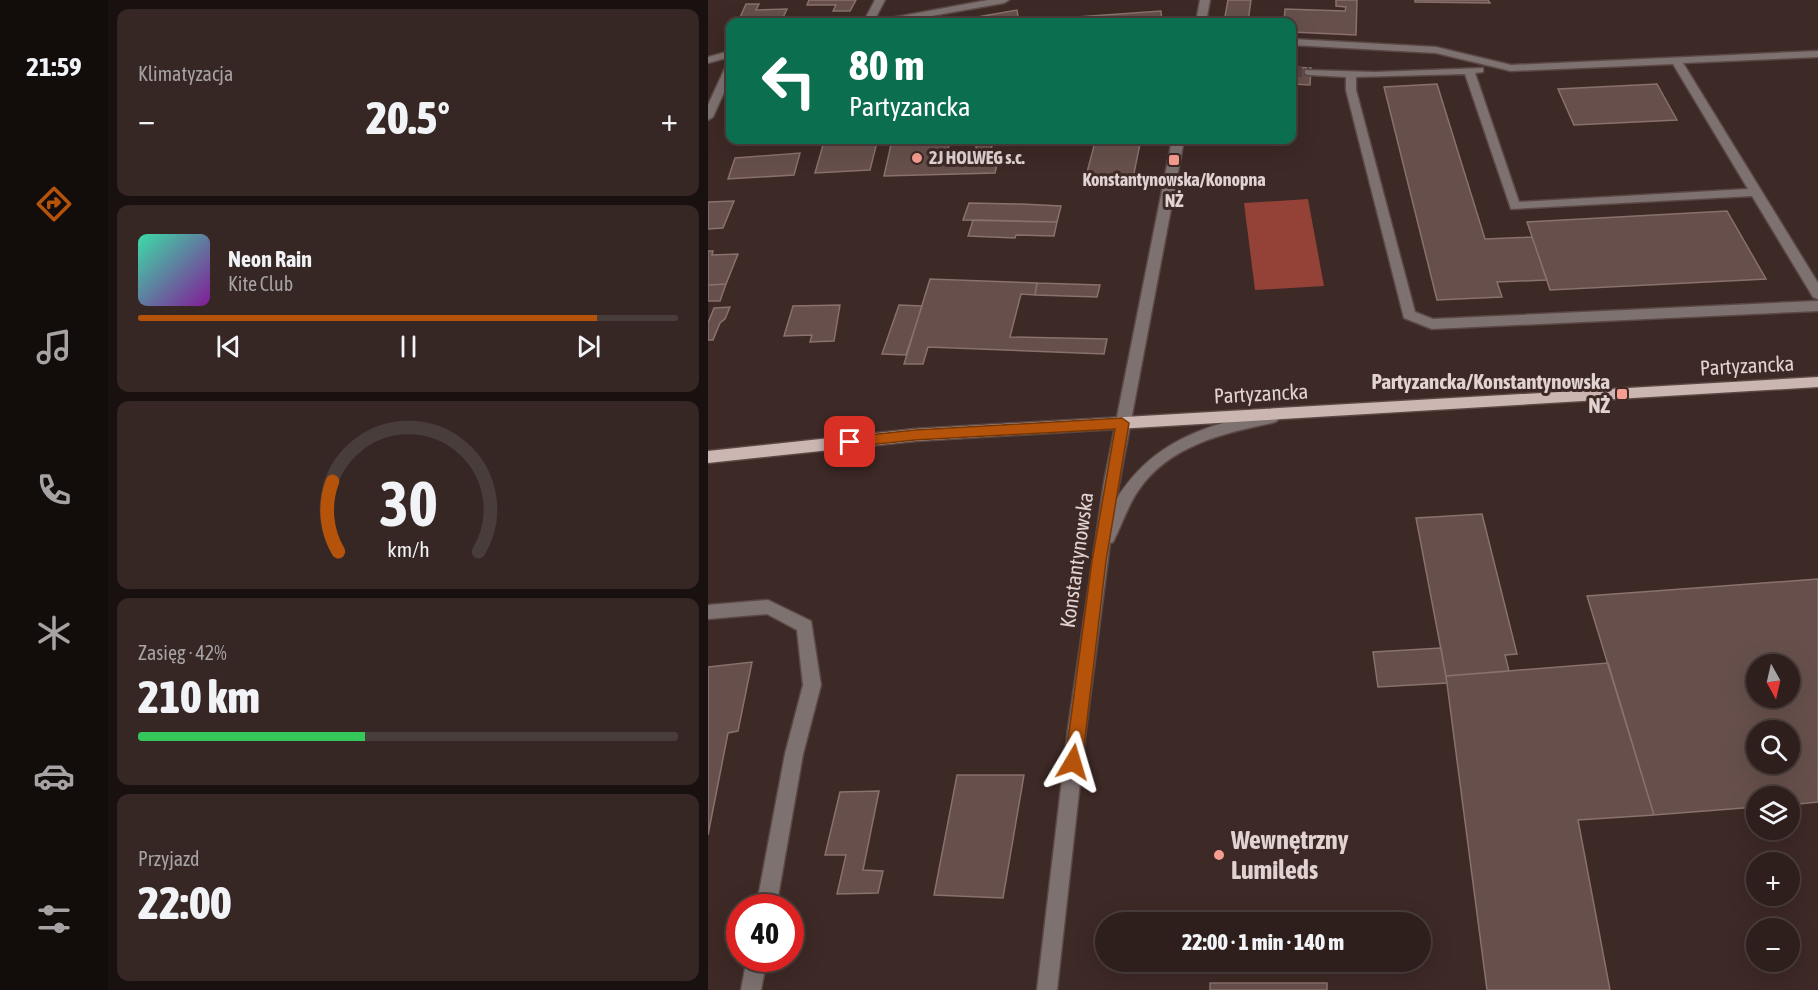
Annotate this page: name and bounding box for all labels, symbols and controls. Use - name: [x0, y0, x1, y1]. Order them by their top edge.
- text: 80 m: [849, 41, 924, 89]
- icon: left: [750, 42, 828, 120]
- text: 21:59: [26, 51, 82, 82]
- text: Klimatyzacja: [138, 62, 233, 85]
- text: Partyzancka: [849, 91, 971, 122]
- text: 20.5°: [366, 92, 450, 144]
- text: −: [138, 100, 155, 138]
- text: +: [661, 100, 678, 138]
- place label: 2J HOLWEG s.c.: [929, 147, 1025, 168]
- marker: 2J HOLWEG s.c.: [910, 151, 924, 165]
- marker: Konstantynowska/Konopna NŻ: [1167, 153, 1181, 167]
- place label: Konstantynowska/Konopna NŻ: [1082, 169, 1266, 211]
- icon: directions: [33, 183, 75, 225]
- text: Neon Rain: [228, 246, 312, 272]
- text: Kite Club: [228, 272, 293, 295]
- icon: music: [33, 326, 75, 368]
- icon: previous: [212, 330, 245, 363]
- icon: pause: [392, 330, 425, 363]
- icon: next: [572, 330, 605, 363]
- street label: Partyzancka: [1699, 351, 1795, 379]
- place label: Partyzancka/Konstantynowska NŻ: [1371, 369, 1611, 417]
- street label: Partyzancka: [1213, 379, 1309, 407]
- marker: Partyzancka/Konstantynowska NŻ: [1615, 387, 1629, 401]
- pin: [824, 416, 875, 467]
- icon: arrive: [833, 425, 866, 458]
- text: 30: [379, 468, 437, 539]
- icon: phone: [33, 469, 75, 511]
- street label: Konstantynowska: [1055, 490, 1097, 629]
- text: km/h: [387, 537, 429, 562]
- icon: climate: [33, 612, 75, 654]
- text: Zasięg · 42%: [138, 641, 227, 664]
- north arrow: [1746, 654, 1800, 708]
- map controls: [1746, 654, 1800, 972]
- text: 210 km: [138, 671, 260, 723]
- button: search: [1746, 720, 1800, 774]
- position arrow: [1041, 730, 1105, 794]
- icon: car: [33, 755, 75, 797]
- button: layers: [1746, 786, 1800, 840]
- place label: Wewnętrzny Lumileds: [1230, 825, 1349, 885]
- text: Przyjazd: [138, 847, 200, 870]
- marker: Wewnętrzny Lumileds: [1212, 848, 1226, 862]
- button: +: [1746, 852, 1800, 906]
- text: 22:00: [138, 877, 232, 929]
- speed limit sign: 40: [726, 894, 804, 972]
- icon: filters: [33, 898, 75, 940]
- button: −: [1746, 918, 1800, 972]
- text: 22:00 · 1 min · 140 m: [1182, 929, 1344, 955]

